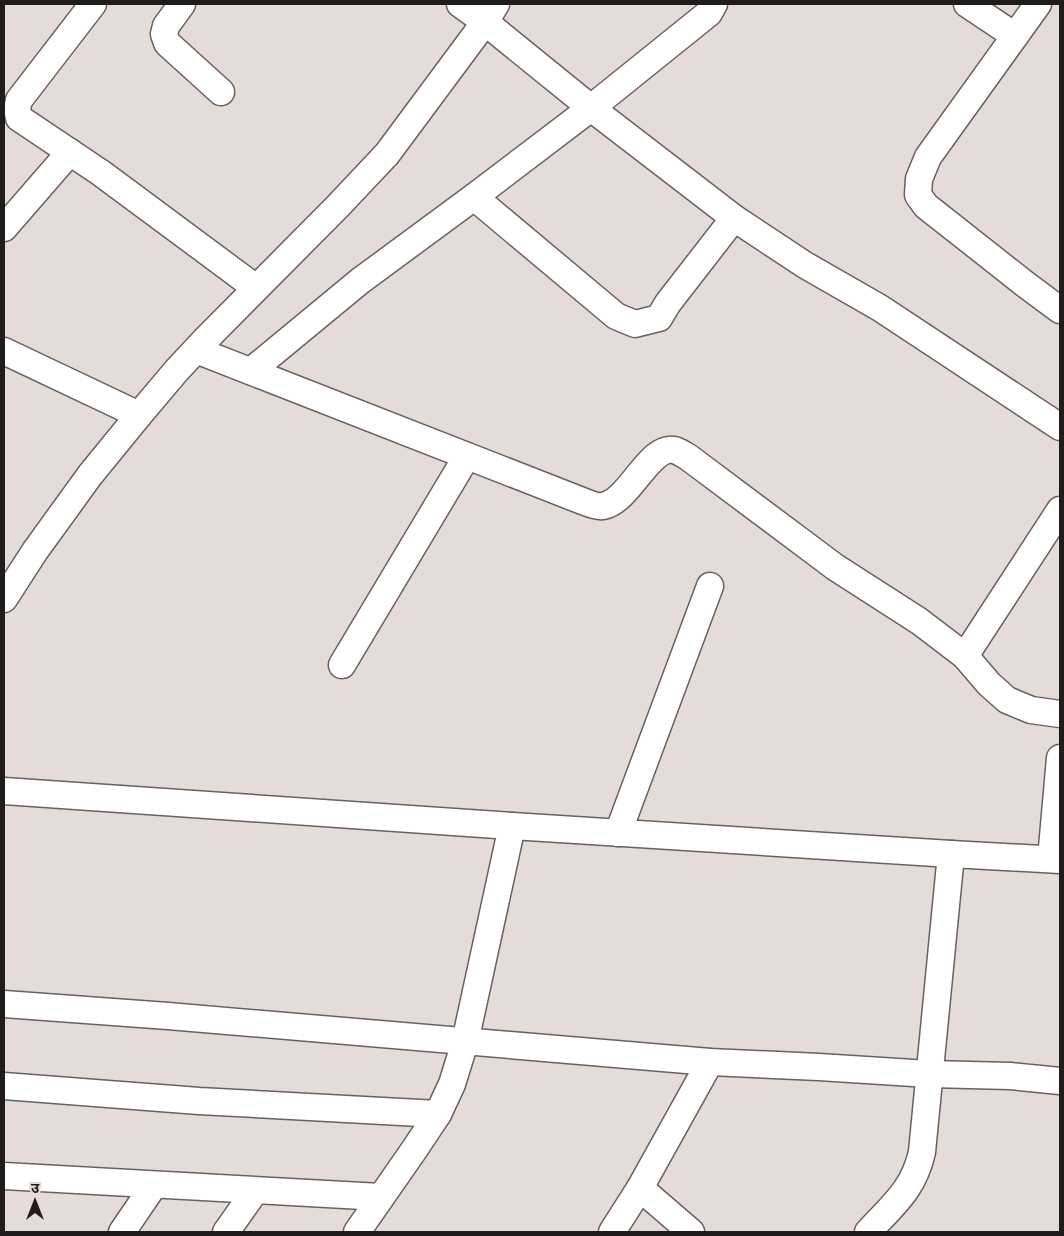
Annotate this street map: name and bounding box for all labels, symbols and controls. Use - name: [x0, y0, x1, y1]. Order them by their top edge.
- north arrow: [10, 1176, 60, 1226]
- text: उ: [31, 1180, 40, 1196]

